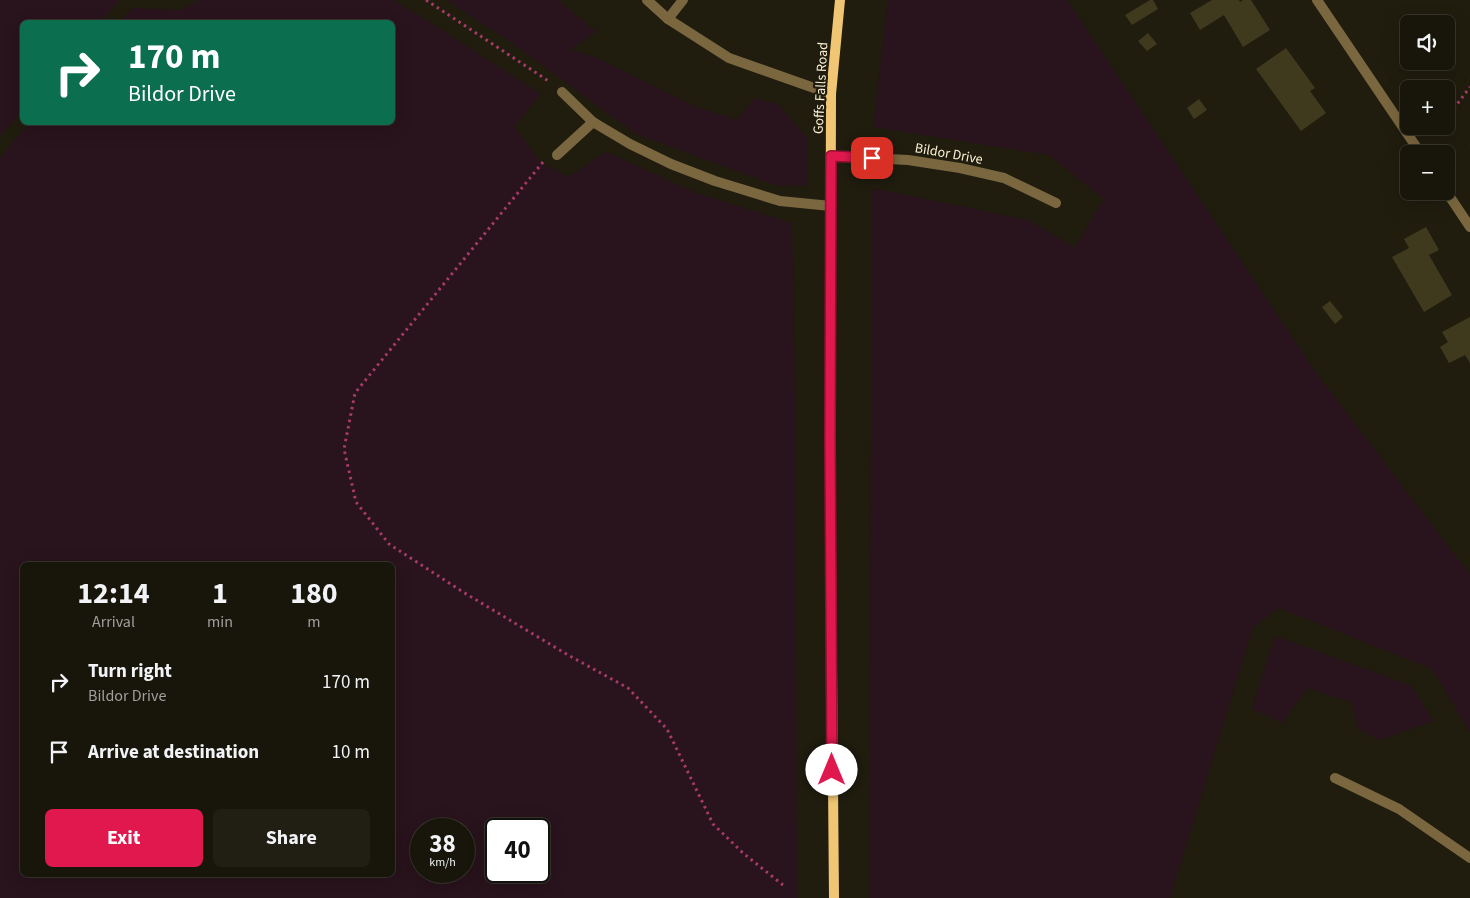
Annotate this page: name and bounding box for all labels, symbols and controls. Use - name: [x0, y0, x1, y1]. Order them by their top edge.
- map controls: [1400, 15, 1455, 200]
- button: sound: [1400, 15, 1455, 70]
- text: 170 m: [128, 32, 220, 82]
- icon: right: [45, 40, 110, 105]
- street label: Goffs Falls Road: [809, 41, 833, 135]
- text: Bildor Drive: [128, 78, 236, 110]
- button: +: [1400, 80, 1455, 135]
- pin: [851, 137, 893, 179]
- street label: Bildor Drive: [913, 138, 984, 170]
- icon: arrive: [858, 144, 886, 172]
- button: −: [1400, 145, 1455, 200]
- text: 12:14: [77, 572, 150, 615]
- text: 1: [212, 572, 228, 615]
- text: 180: [290, 572, 338, 615]
- text: Arrival: [92, 611, 135, 633]
- text: min: [207, 611, 233, 633]
- text: m: [307, 611, 321, 633]
- text: Turn right: [88, 658, 172, 685]
- icon: right: [45, 668, 73, 696]
- text: 170 m: [322, 669, 370, 696]
- text: Bildor Drive: [88, 685, 166, 707]
- icon: arrive: [45, 738, 73, 766]
- text: Arrive at destination: [88, 739, 259, 766]
- text: 10 m: [332, 739, 370, 766]
- position arrow: [805, 743, 857, 795]
- button: Exit: [45, 809, 203, 867]
- button: Share: [213, 809, 370, 867]
- speed limit sign: 40: [485, 818, 550, 883]
- text: 38: [429, 826, 456, 862]
- text: km/h: [429, 854, 456, 871]

